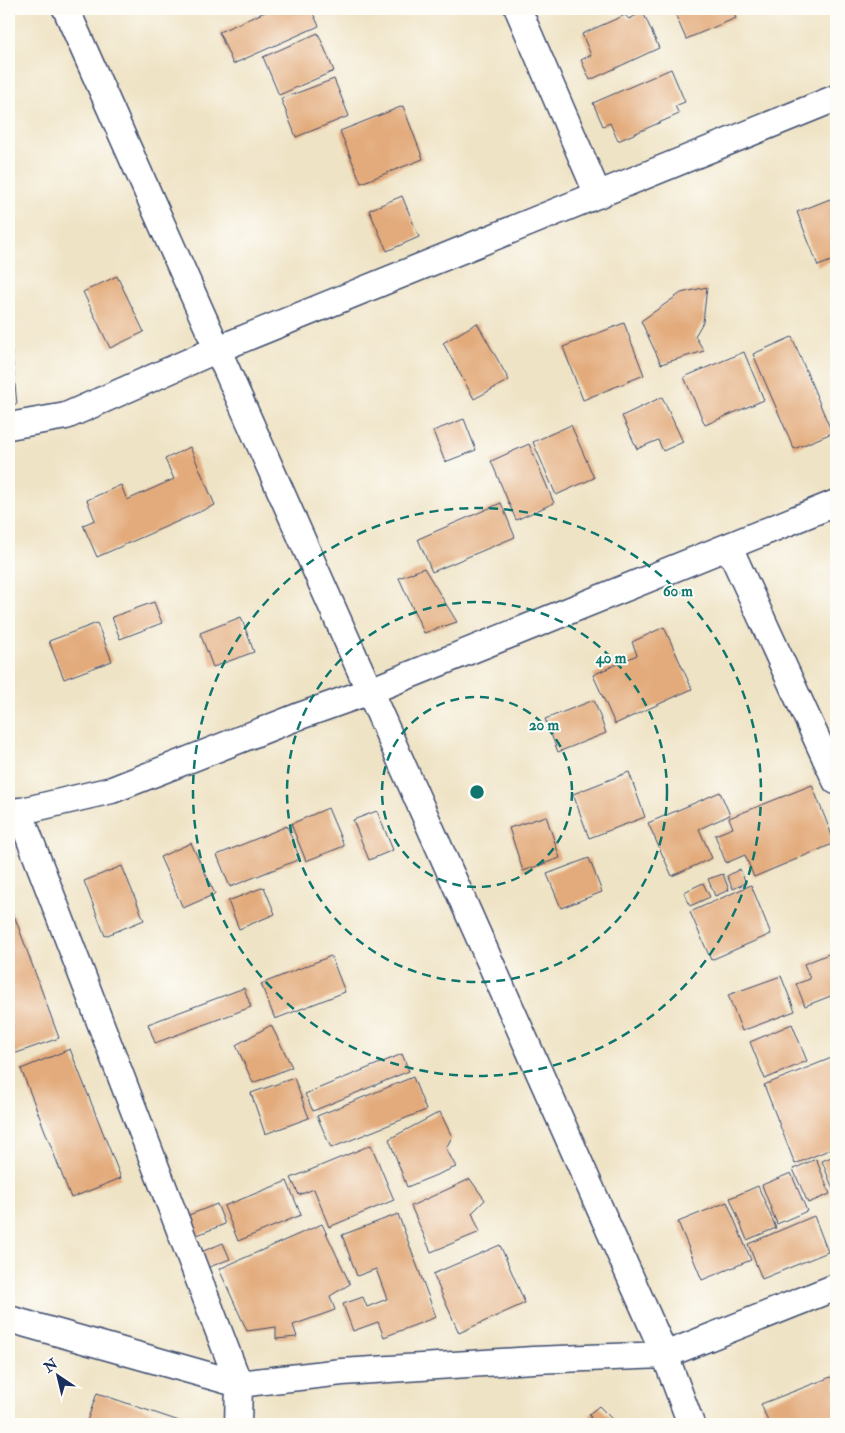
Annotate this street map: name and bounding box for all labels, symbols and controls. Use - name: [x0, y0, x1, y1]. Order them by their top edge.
- text: 60 m: [663, 582, 693, 601]
- text: 40 m: [595, 649, 627, 668]
- text: 20 m: [529, 716, 559, 735]
- centre of rings: [468, 783, 486, 801]
- north arrow: [32, 1350, 82, 1400]
- text: N: [40, 1355, 61, 1377]

